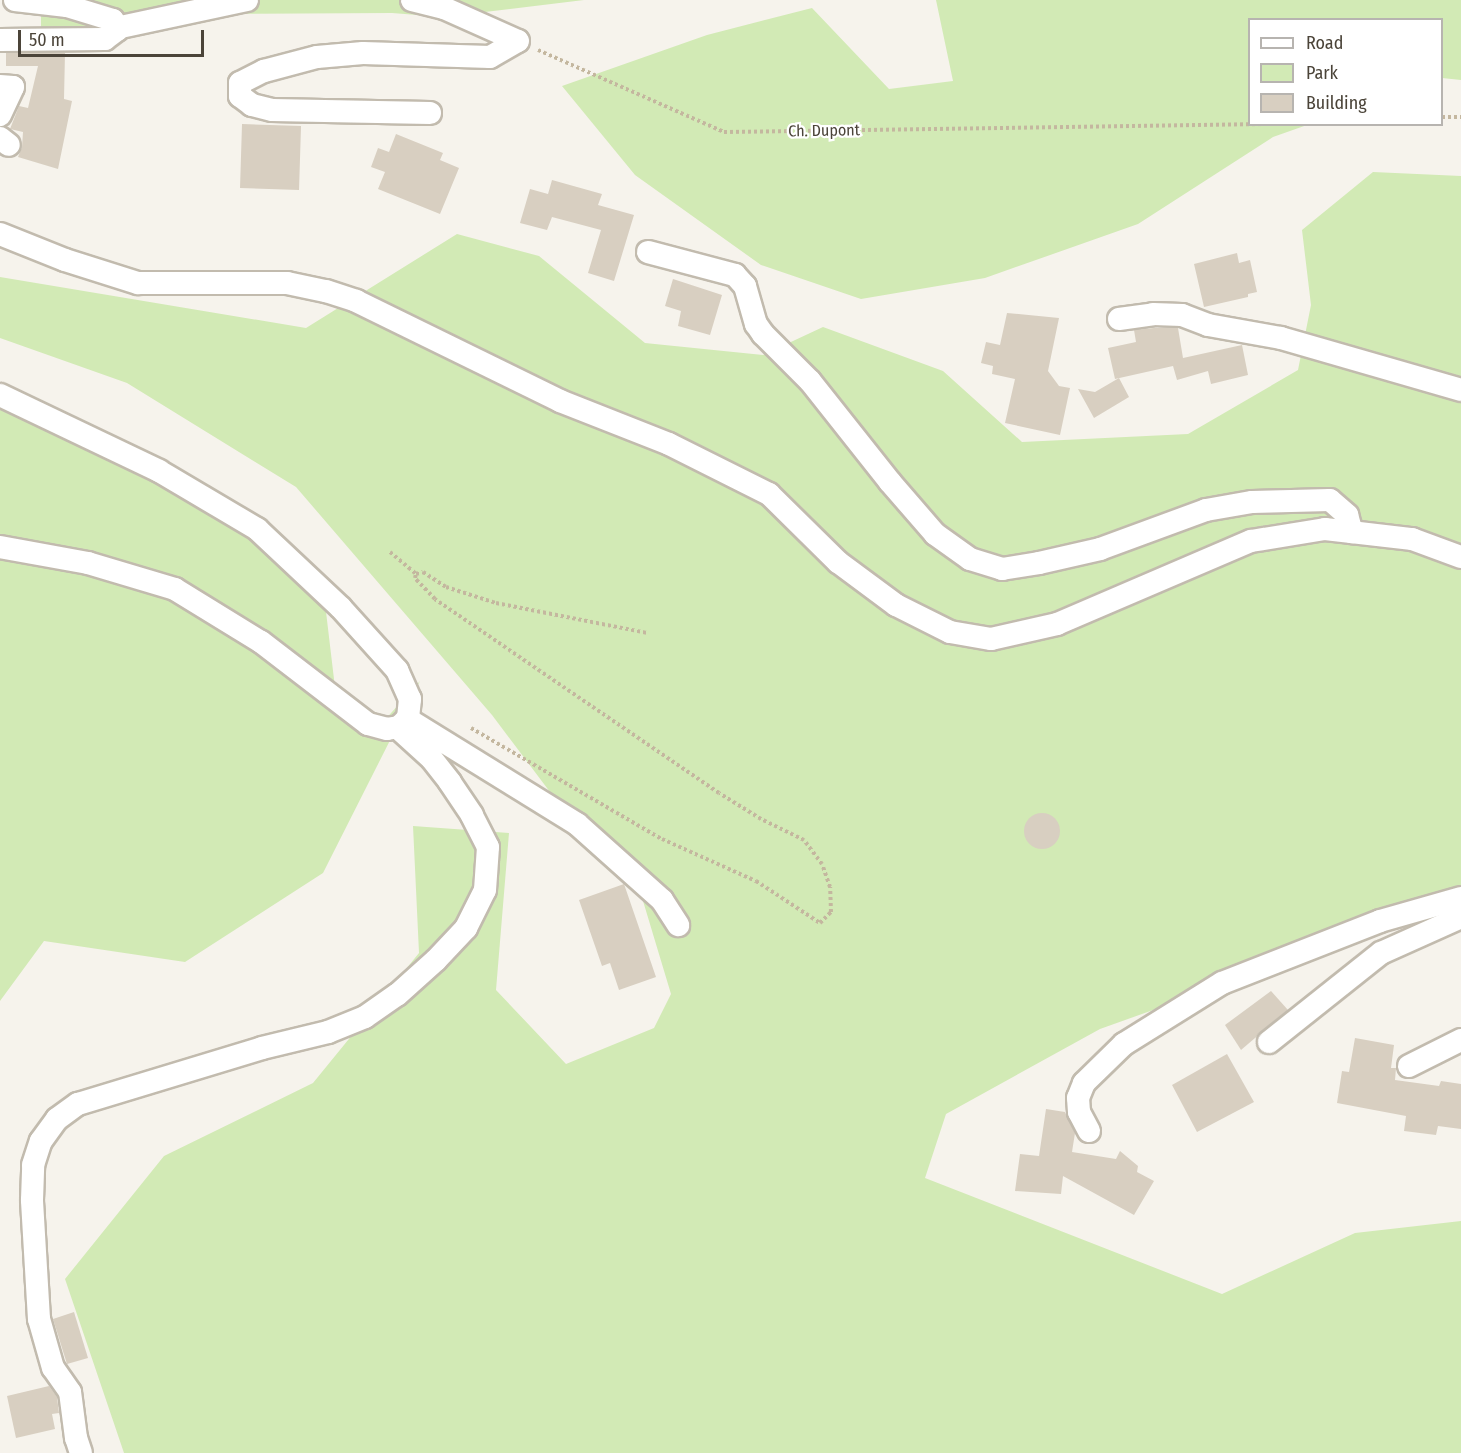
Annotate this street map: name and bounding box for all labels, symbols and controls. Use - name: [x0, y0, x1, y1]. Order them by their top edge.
- scale bar: [21, 18, 207, 56]
- legend: [1248, 18, 1443, 126]
- text: 50 m: [29, 29, 65, 51]
- text: Road: [1306, 32, 1343, 54]
- text: Park: [1306, 62, 1338, 84]
- text: Building: [1306, 92, 1367, 114]
- street label: Ch. Dupont: [788, 121, 860, 141]

